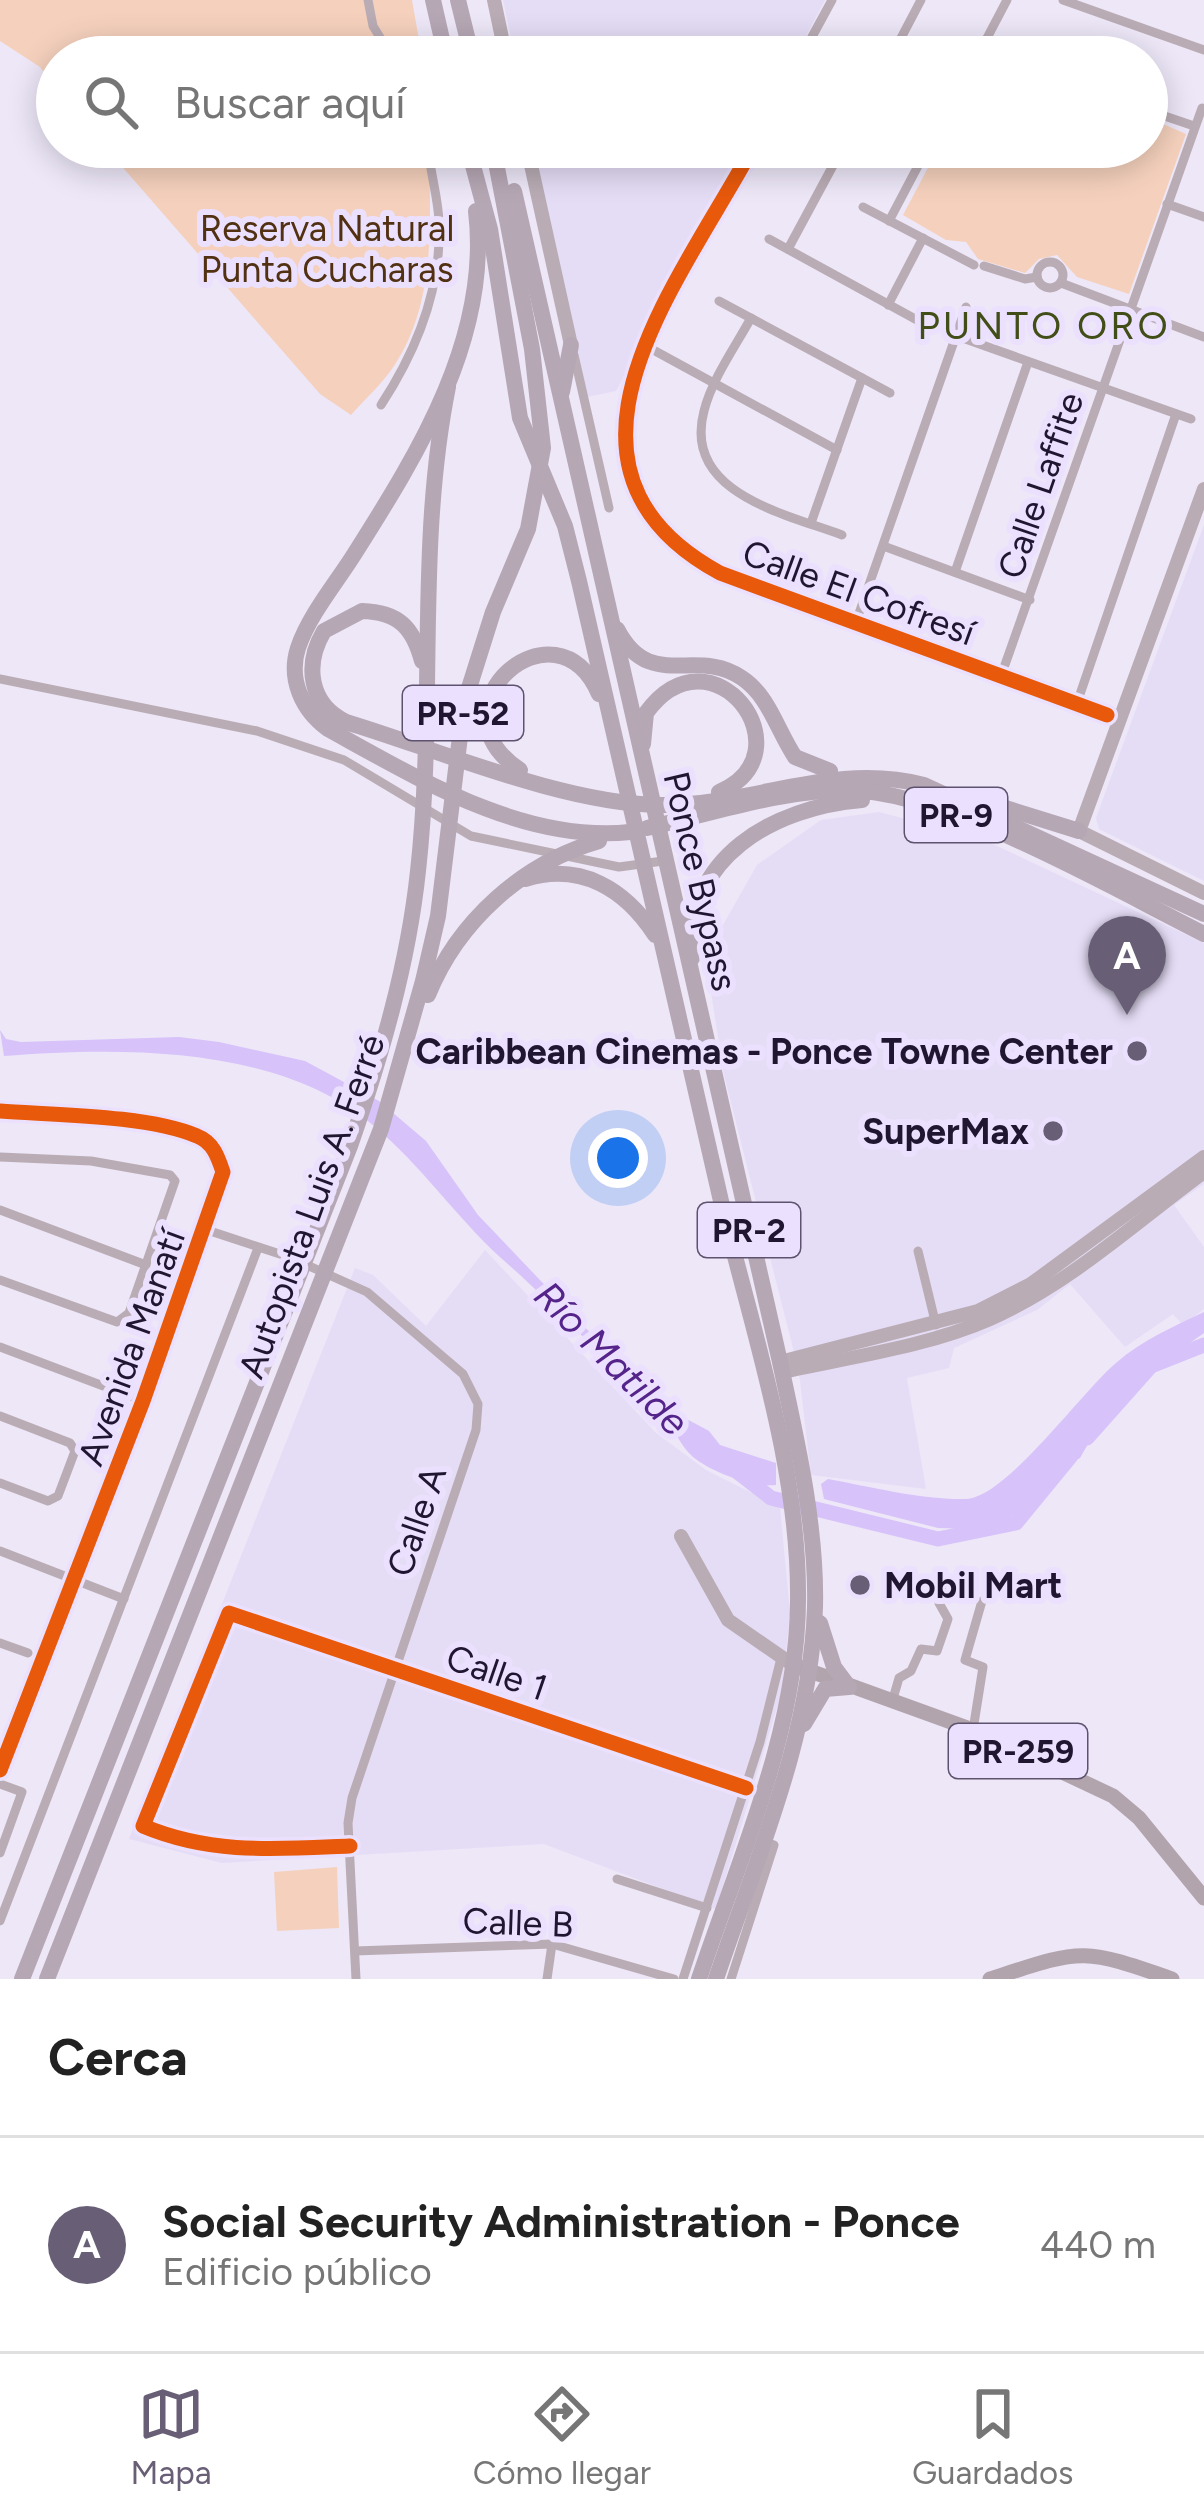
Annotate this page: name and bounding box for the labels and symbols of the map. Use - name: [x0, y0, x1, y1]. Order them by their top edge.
- park label: Reserva Natural Punta Cucharas: [200, 207, 454, 291]
- district label: PUNTO ORO: [917, 302, 1171, 349]
- street label: Calle Laffite: [989, 386, 1092, 584]
- street label: Calle El Cofresí: [737, 531, 982, 655]
- road number: PR-52: [403, 686, 523, 740]
- street label: Ponce Bypass: [654, 767, 747, 995]
- road number: PR-9: [905, 788, 1007, 842]
- pin: A: [1088, 916, 1166, 1015]
- street label: Autopista Luis A. Ferré: [229, 1028, 394, 1384]
- place label: Caribbean Cinemas - Ponce Towne Center: [416, 1030, 1113, 1073]
- marker: Caribbean Cinemas - Ponce Towne Center: [1124, 1038, 1150, 1064]
- place label: SuperMax: [862, 1110, 1029, 1153]
- marker: SuperMax: [1040, 1118, 1066, 1144]
- your location: [588, 1128, 648, 1188]
- road number: PR-2: [698, 1203, 800, 1257]
- street label: Avenida Manatí: [69, 1222, 195, 1471]
- water label: Río Matilde: [525, 1271, 699, 1445]
- street label: Calle A: [378, 1460, 455, 1582]
- place label: Mobil Mart: [884, 1564, 1062, 1607]
- marker: Mobil Mart: [847, 1572, 873, 1598]
- street label: Calle 1: [441, 1635, 553, 1710]
- road number: PR-259: [949, 1724, 1087, 1778]
- street label: Calle B: [462, 1899, 574, 1946]

